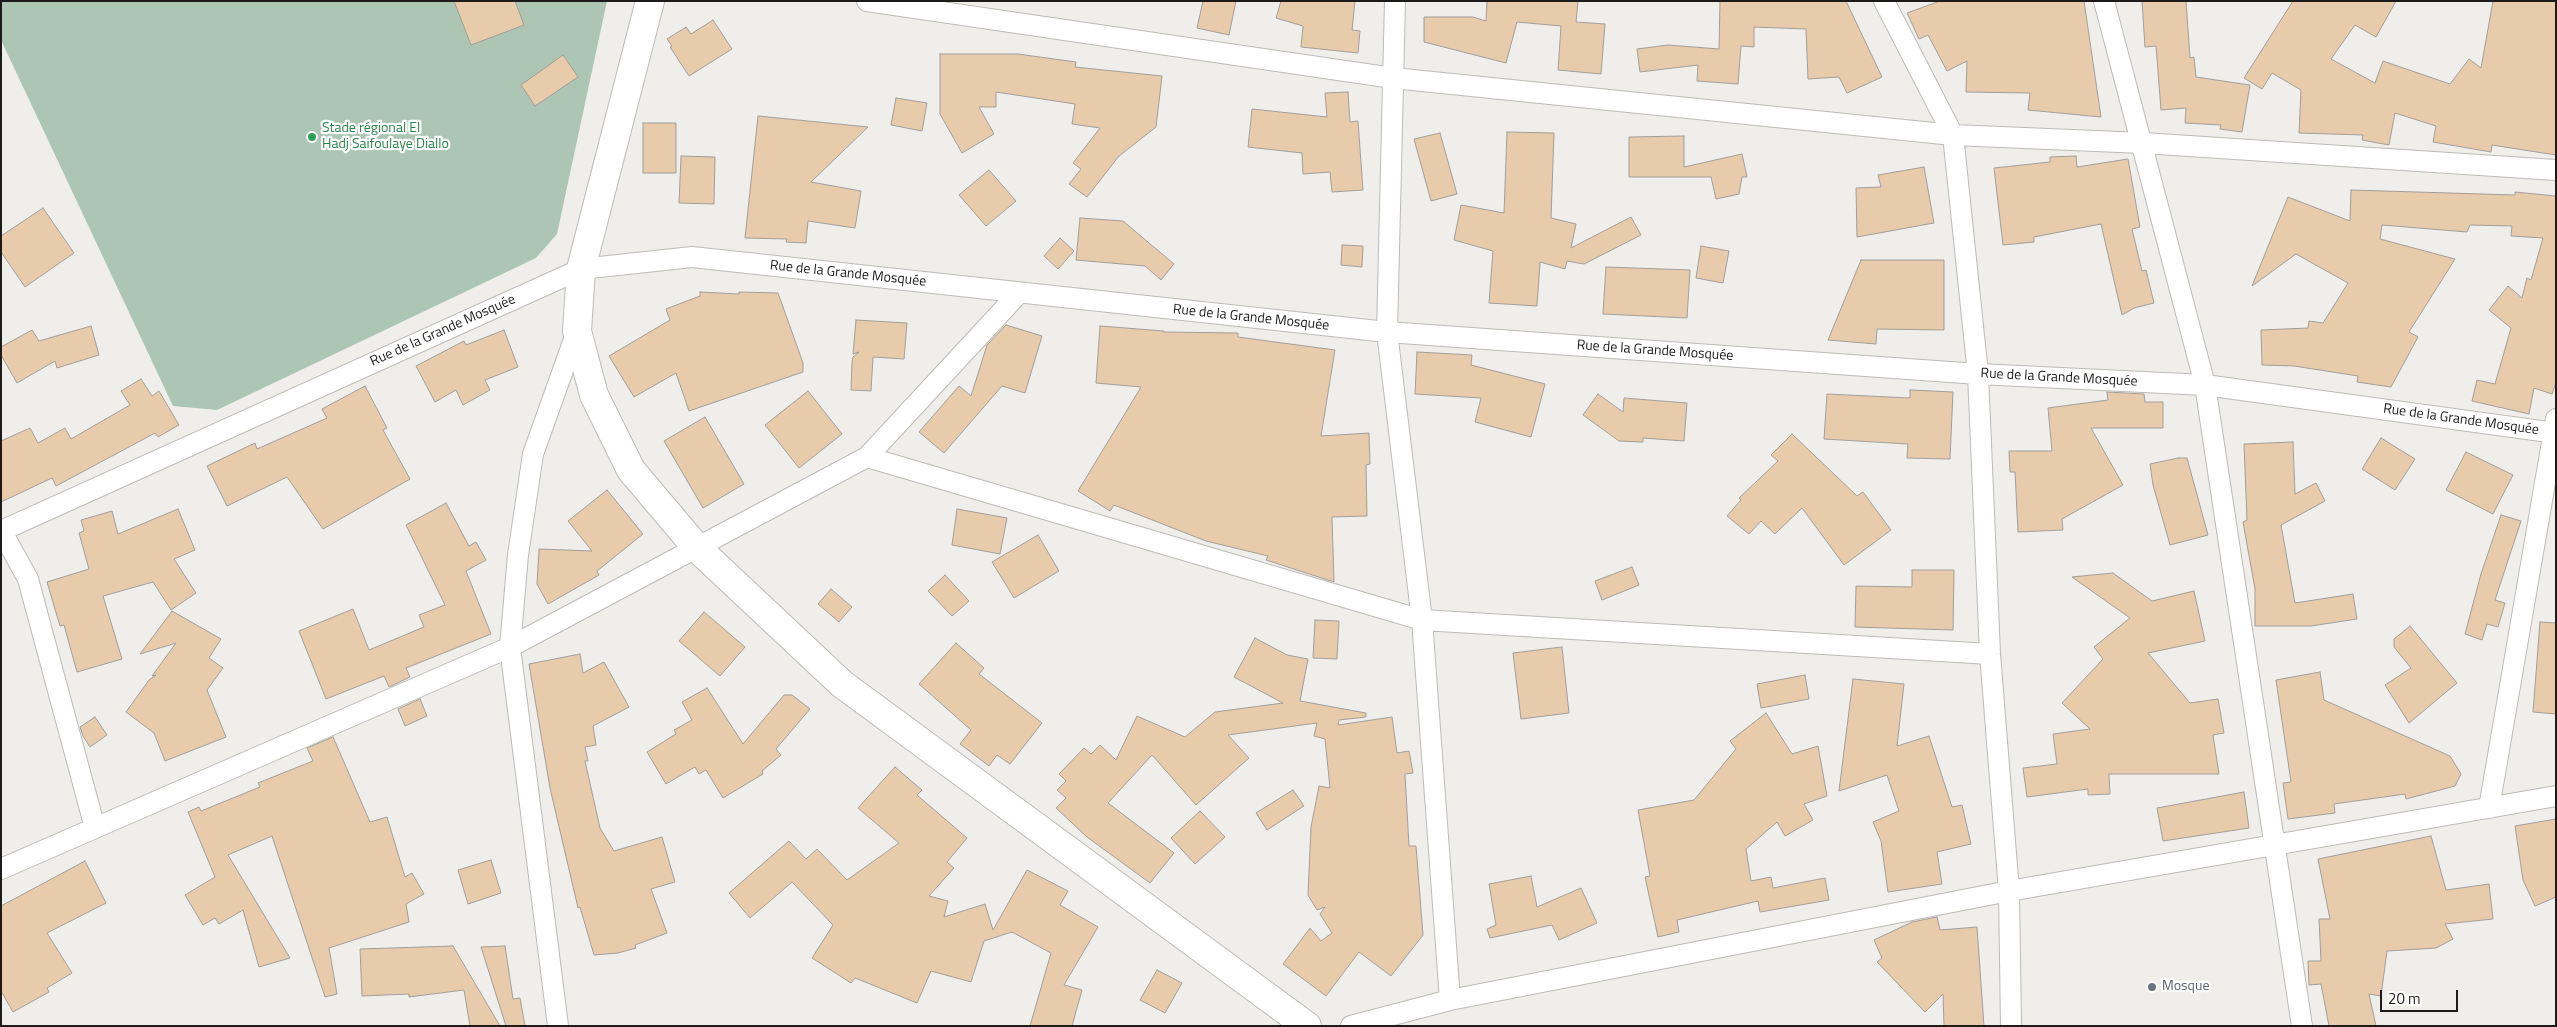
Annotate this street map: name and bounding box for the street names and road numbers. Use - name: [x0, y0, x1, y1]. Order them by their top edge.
- street label: Rue de la Grande Mosquée: [769, 257, 927, 291]
- street label: Rue de la Grande Mosquée: [368, 291, 518, 371]
- street label: Rue de la Grande Mosquée: [1172, 301, 1330, 335]
- street label: Rue de la Grande Mosquée: [1576, 337, 1734, 365]
- street label: Rue de la Grande Mosquée: [1980, 365, 2138, 391]
- street label: Rue de la Grande Mosquée: [2382, 401, 2540, 439]

